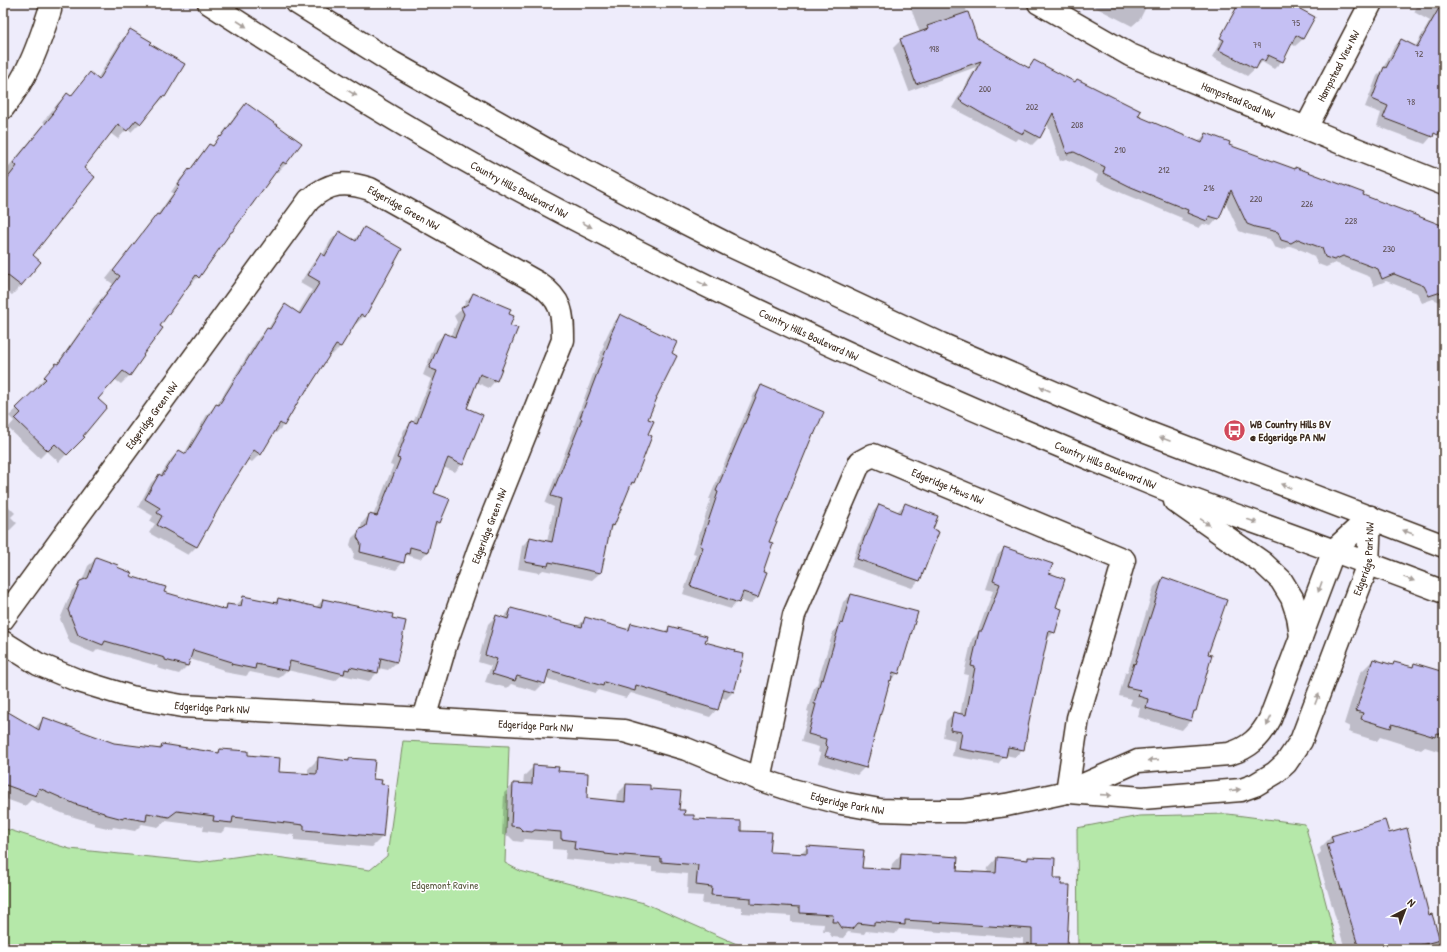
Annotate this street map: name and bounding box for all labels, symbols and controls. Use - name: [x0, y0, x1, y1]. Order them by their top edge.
- house number: 75: [1292, 17, 1300, 29]
- one-way arrow: [237, 20, 247, 28]
- street label: Hampstead View NW: [1314, 28, 1363, 104]
- house number: 79: [1253, 39, 1262, 51]
- house number: 198: [929, 43, 939, 55]
- house number: 72: [1415, 48, 1424, 60]
- street label: Hampstead Road NW: [1199, 78, 1277, 122]
- house number: 200: [979, 83, 991, 95]
- one-way arrow: [346, 89, 358, 96]
- house number: 78: [1407, 96, 1415, 108]
- house number: 202: [1026, 101, 1039, 113]
- house number: 208: [1071, 119, 1083, 131]
- house number: 210: [1114, 144, 1126, 156]
- street label: Country Hills Boulevard NW: [468, 158, 570, 221]
- house number: 212: [1158, 164, 1171, 176]
- street label: Edgeridge Green NW: [365, 182, 442, 233]
- house number: 216: [1203, 182, 1215, 194]
- house number: 220: [1250, 193, 1262, 205]
- house number: 226: [1301, 198, 1313, 210]
- house number: 228: [1345, 215, 1357, 227]
- one-way arrow: [582, 222, 593, 229]
- house number: 230: [1383, 243, 1395, 255]
- one-way arrow: [697, 281, 709, 287]
- street label: Country Hills Boulevard NW: [757, 305, 861, 364]
- street label: Edgeridge Green NW: [122, 379, 181, 452]
- one-way arrow: [1038, 385, 1050, 391]
- bus stop icon: WB Country Hills BV @ Edgeridge PA NW: [1222, 417, 1248, 443]
- place label: WB Country Hills BV @ Edgeridge PA NW: [1250, 417, 1332, 445]
- one-way arrow: [1158, 436, 1170, 442]
- street label: Country Hills Boulevard NW: [1053, 438, 1158, 492]
- street label: Edgeridge Mews NW: [910, 465, 986, 508]
- one-way arrow: [1280, 482, 1292, 488]
- street label: Edgeridge Green NW: [468, 486, 510, 566]
- one-way arrow: [1199, 518, 1210, 526]
- one-way arrow: [1246, 518, 1258, 524]
- street label: Edgeridge Park NW: [1350, 522, 1377, 597]
- one-way arrow: [1401, 528, 1413, 534]
- one-way arrow: [1404, 577, 1416, 583]
- one-way arrow: [1316, 581, 1322, 593]
- one-way arrow: [1315, 693, 1321, 705]
- street label: Edgeridge Park NW: [174, 698, 250, 717]
- street label: Edgeridge Park NW: [498, 716, 574, 735]
- one-way arrow: [1265, 716, 1271, 728]
- one-way arrow: [1147, 757, 1159, 764]
- one-way arrow: [1229, 787, 1242, 793]
- street label: Edgeridge Park NW: [809, 788, 885, 817]
- one-way arrow: [1100, 791, 1112, 798]
- park label: Edgemont Ravine: [411, 878, 479, 892]
- north arrow: [1385, 890, 1425, 930]
- text: N: [1405, 895, 1419, 910]

